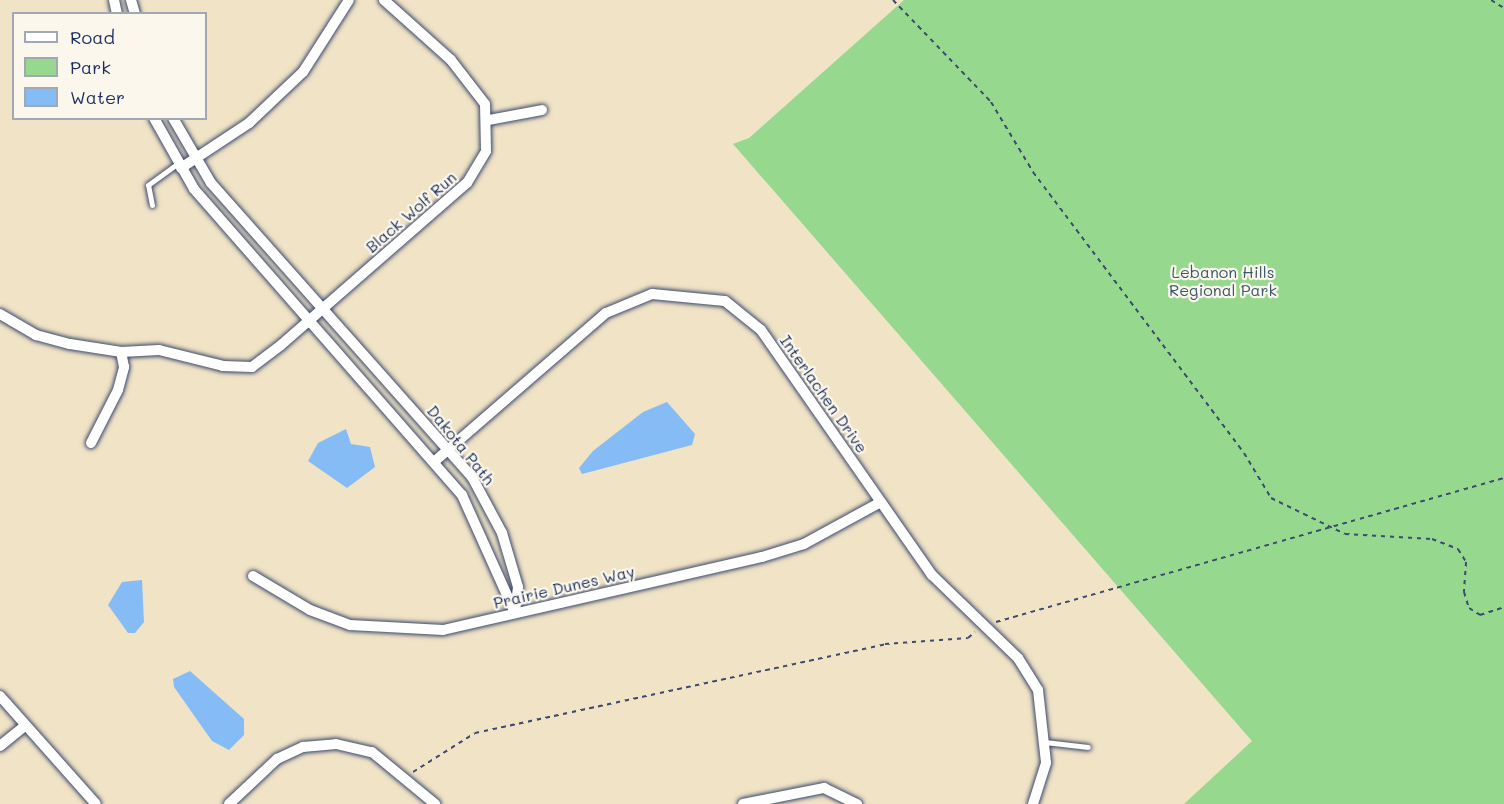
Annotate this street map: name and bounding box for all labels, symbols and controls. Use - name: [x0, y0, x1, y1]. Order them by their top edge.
- legend: [12, 12, 207, 120]
- text: Road: [70, 25, 115, 49]
- text: Park: [70, 55, 111, 79]
- text: Water: [70, 85, 125, 109]
- street label: Black Wolf Run: [362, 167, 460, 257]
- park label: Lebanon Hills Regional Park: [1169, 262, 1277, 300]
- street label: Interlachen Drive: [776, 331, 872, 457]
- street label: Dakota Path: [423, 401, 499, 489]
- street label: Prairie Dunes Way: [491, 561, 637, 613]

